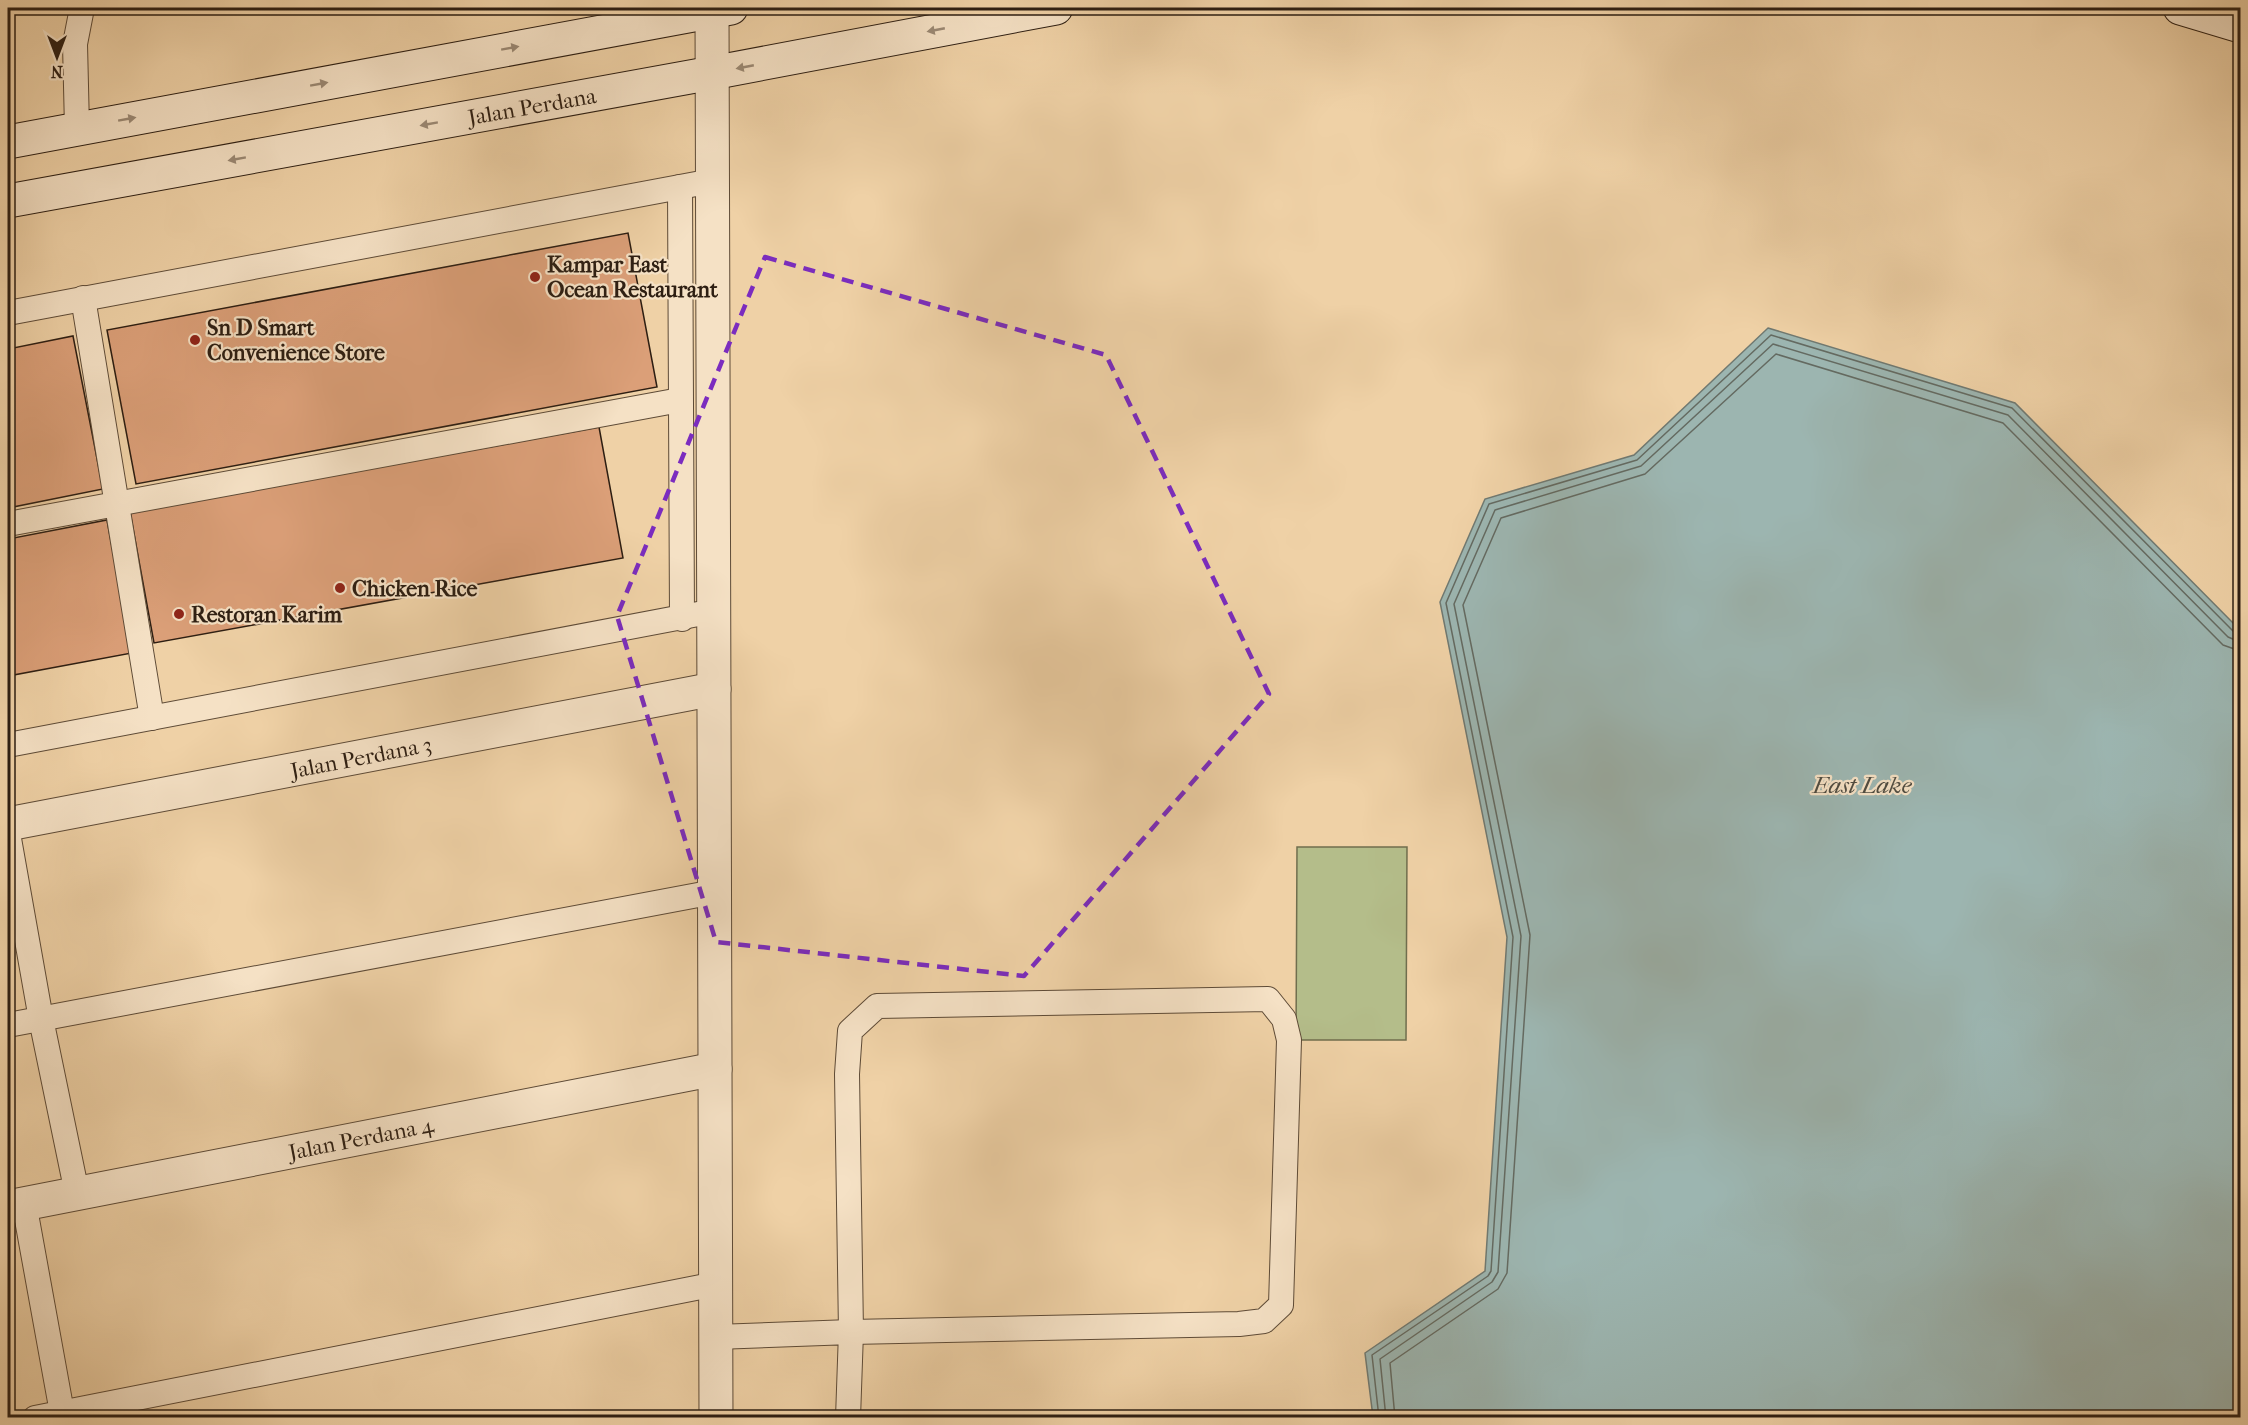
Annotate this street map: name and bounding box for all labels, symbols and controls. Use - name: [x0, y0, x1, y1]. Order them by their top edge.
- one-way arrow: [927, 26, 946, 35]
- north arrow: [27, 27, 87, 87]
- one-way arrow: [501, 43, 520, 52]
- text: N: [50, 62, 63, 81]
- one-way arrow: [735, 63, 754, 72]
- one-way arrow: [309, 79, 328, 88]
- street label: Jalan Perdana: [464, 83, 599, 131]
- one-way arrow: [118, 114, 137, 123]
- one-way arrow: [419, 120, 438, 129]
- one-way arrow: [227, 155, 246, 164]
- place label: Kampar East Ocean Restaurant: [547, 252, 719, 303]
- marker: Kampar East Ocean Restaurant: [528, 270, 542, 284]
- place label: Sn D Smart Convenience Store: [207, 315, 385, 366]
- marker: Sn D Smart Convenience Store: [188, 333, 202, 347]
- place label: Chicken Rice: [352, 576, 478, 602]
- marker: Chicken Rice: [333, 581, 347, 595]
- place label: Restoran Karim: [191, 602, 343, 628]
- marker: Restoran Karim: [172, 607, 186, 621]
- street label: Jalan Perdana 3: [286, 732, 434, 785]
- water label: East Lake: [1811, 771, 1913, 799]
- street label: Jalan Perdana 4: [284, 1112, 437, 1166]

